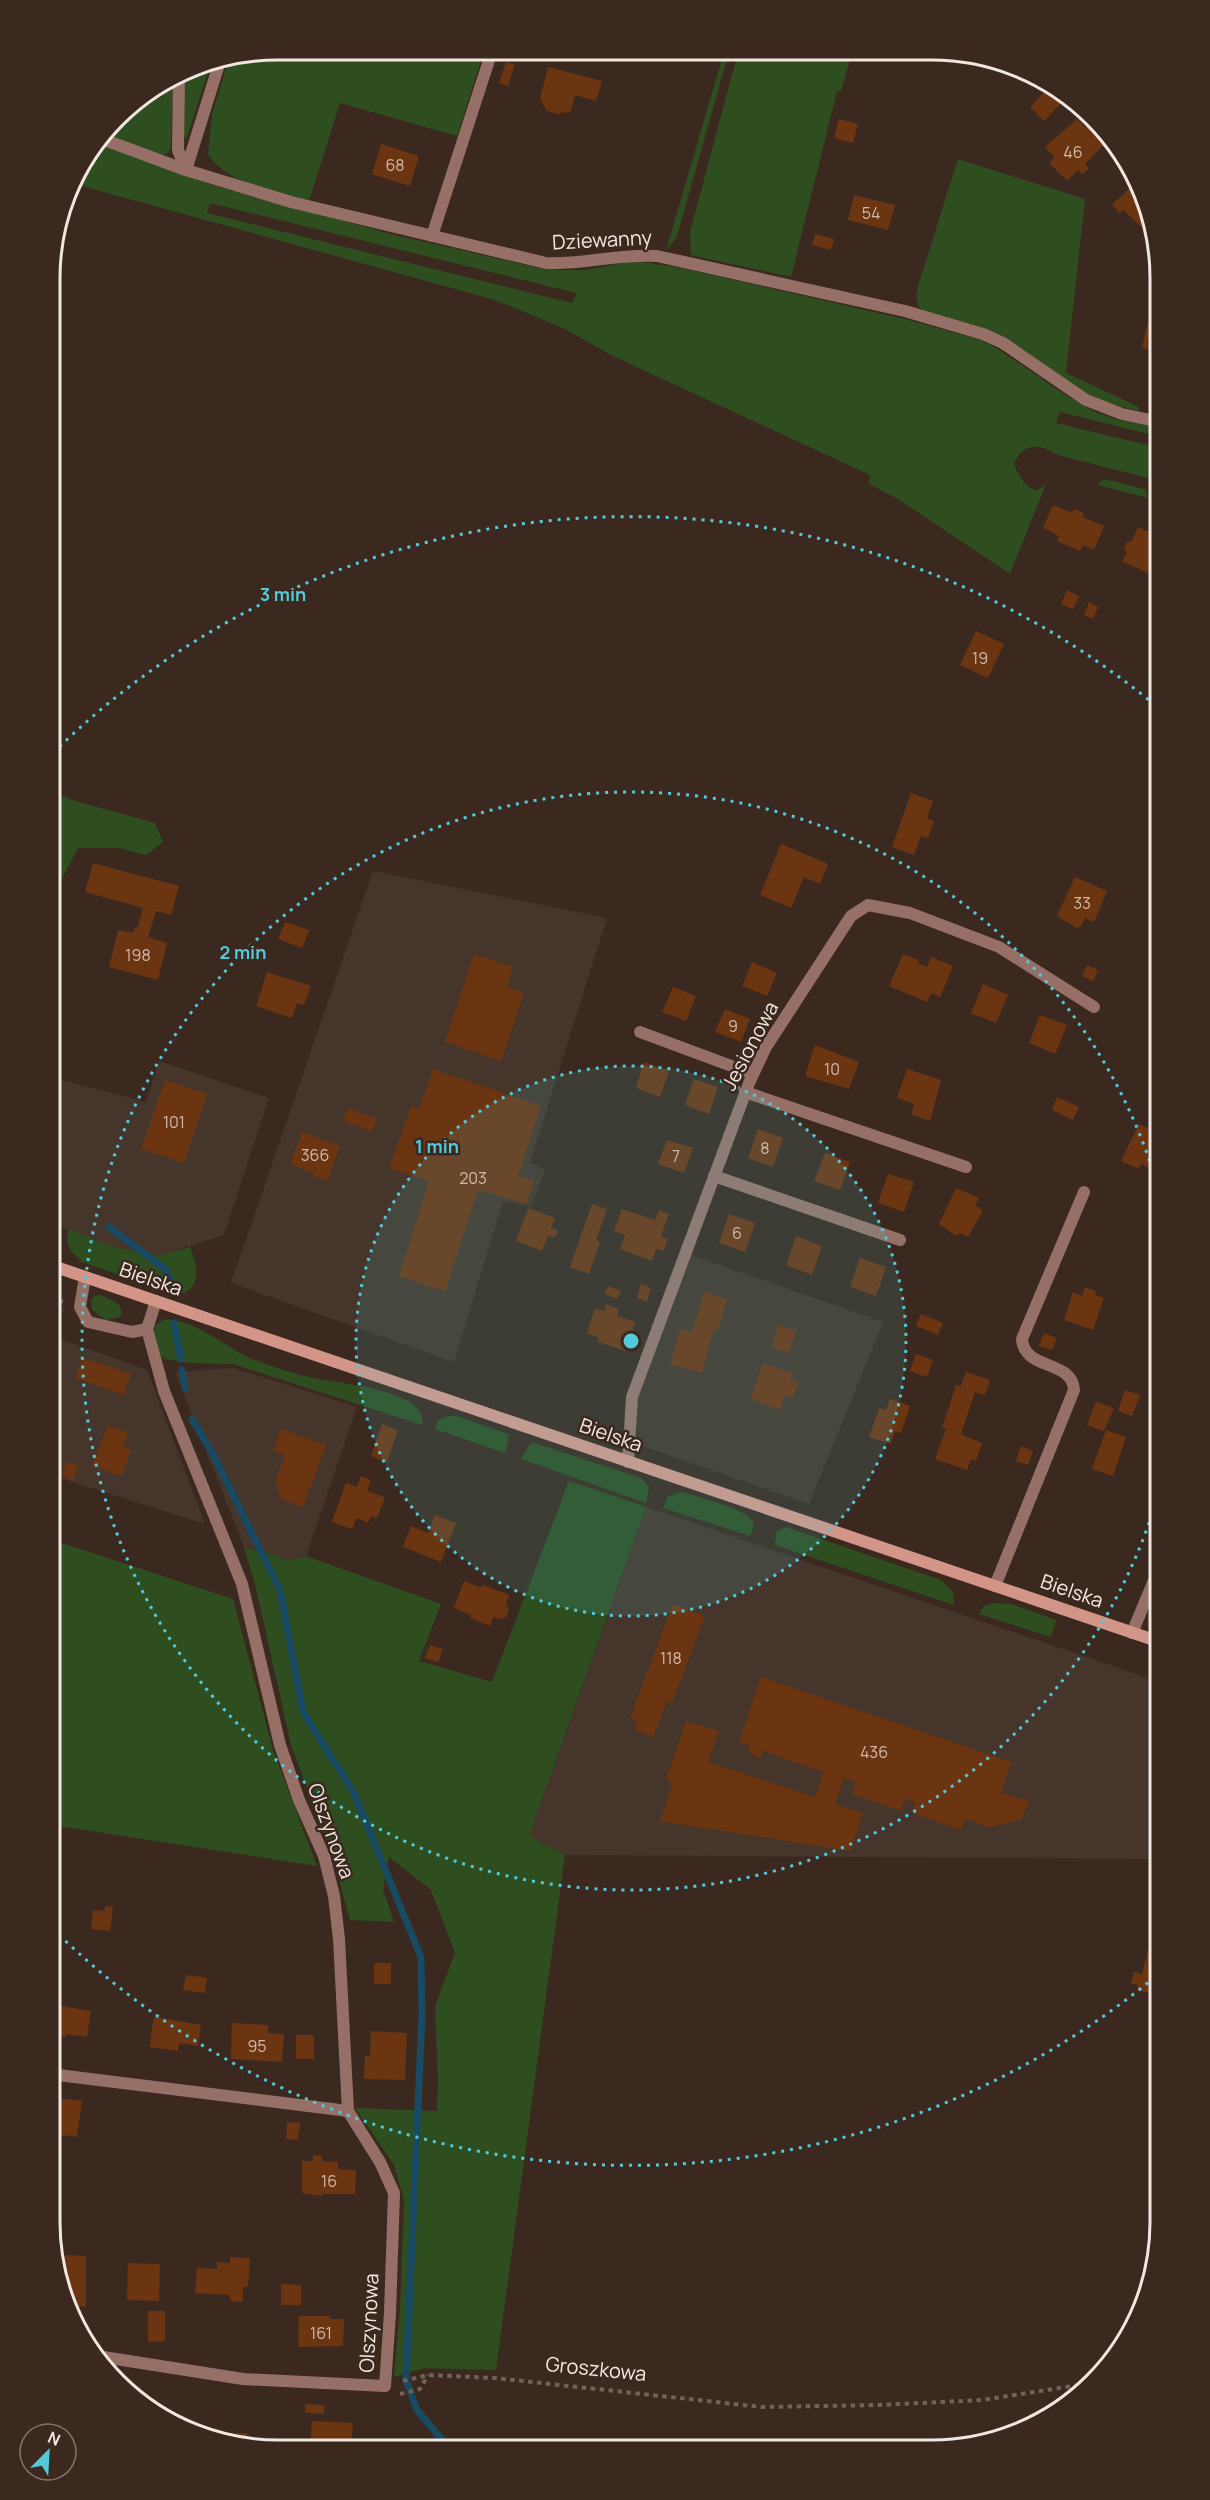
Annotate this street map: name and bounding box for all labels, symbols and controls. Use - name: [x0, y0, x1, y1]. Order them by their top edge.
- house number: 46: [1063, 141, 1083, 163]
- house number: 68: [385, 154, 405, 176]
- house number: 54: [862, 202, 880, 224]
- street label: Dziewanny: [551, 223, 653, 256]
- text: 3 min: [260, 582, 306, 606]
- house number: 19: [972, 647, 988, 669]
- house number: 33: [1073, 892, 1091, 914]
- text: 2 min: [220, 940, 266, 964]
- house number: 198: [125, 944, 151, 966]
- street label: Jesionowa: [715, 997, 784, 1095]
- house number: 9: [728, 1015, 738, 1037]
- house number: 10: [824, 1058, 840, 1080]
- house number: 101: [163, 1111, 185, 1133]
- text: 1 min: [415, 1134, 459, 1158]
- house number: 8: [760, 1137, 770, 1159]
- house number: 366: [301, 1144, 329, 1166]
- house number: 7: [672, 1145, 680, 1167]
- house number: 203: [459, 1167, 487, 1189]
- house number: 6: [732, 1222, 742, 1244]
- street label: Bielska: [116, 1255, 186, 1302]
- centre of rings: [621, 1331, 641, 1351]
- street label: Bielska: [576, 1411, 646, 1458]
- street label: Bielska: [1037, 1567, 1107, 1614]
- house number: 118: [660, 1647, 682, 1669]
- house number: 436: [860, 1741, 888, 1763]
- street label: Olszynowa: [302, 1779, 361, 1882]
- house number: 95: [247, 2035, 267, 2057]
- house number: 16: [321, 2170, 337, 2192]
- street label: Olszynowa: [352, 2273, 385, 2373]
- house number: 161: [310, 2322, 332, 2344]
- street label: Groszkowa: [544, 2350, 648, 2387]
- north arrow: [18, 2422, 78, 2482]
- text: N: [44, 2426, 64, 2451]

